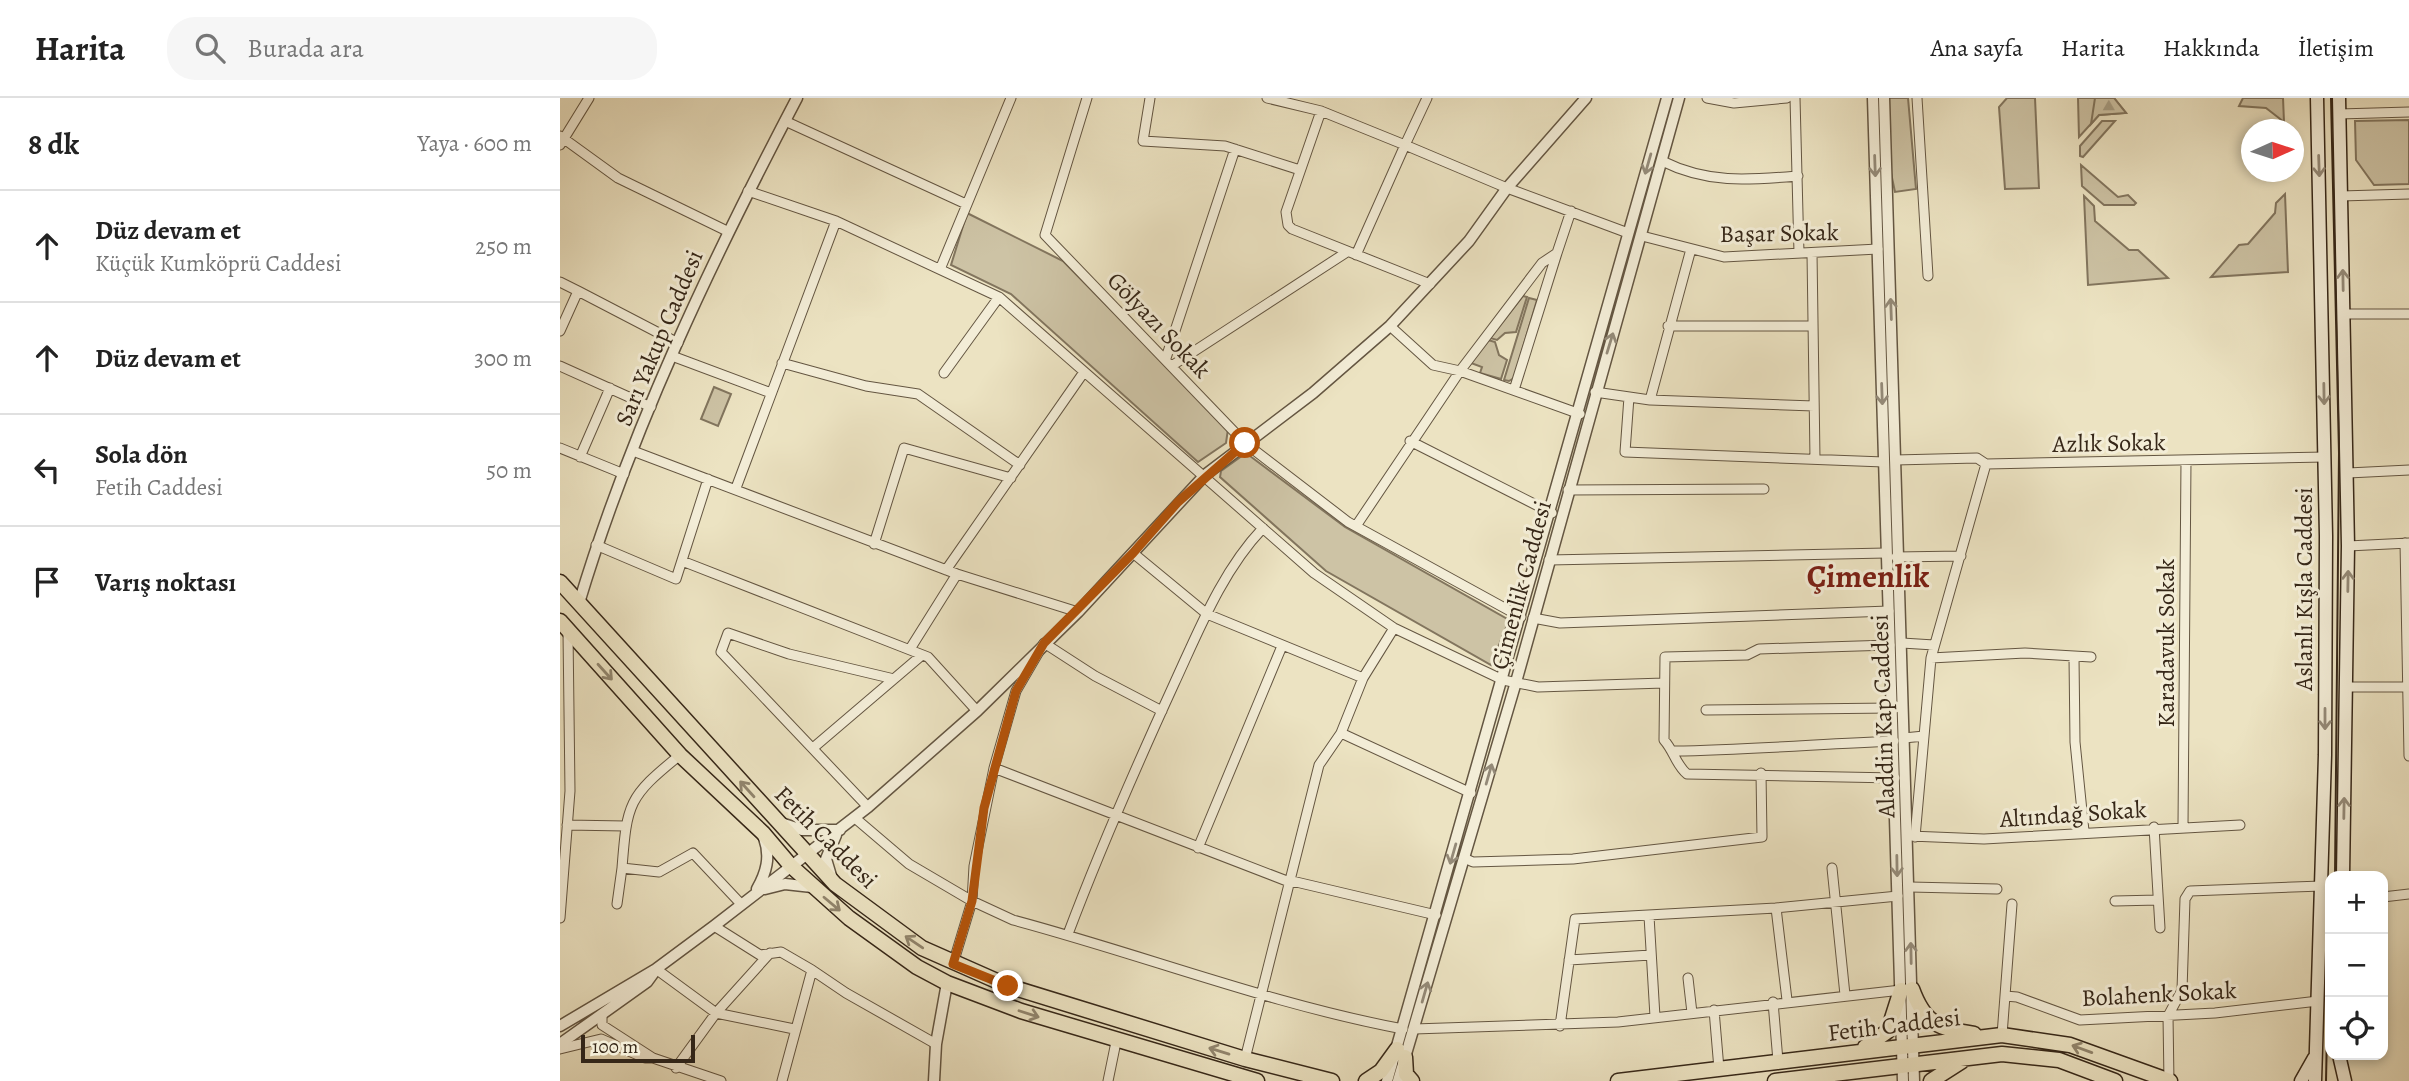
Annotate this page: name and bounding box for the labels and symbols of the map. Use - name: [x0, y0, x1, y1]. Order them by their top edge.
- north arrow: [2241, 119, 2304, 182]
- one-way arrow: [1641, 152, 1654, 174]
- one-way arrow: [1869, 154, 1882, 177]
- one-way arrow: [2312, 154, 2325, 177]
- street label: Başar Sokak: [1719, 216, 1839, 250]
- street label: Sarı Yakup Caddesi: [607, 245, 711, 431]
- street label: Gölyazı Sokak: [1100, 265, 1218, 385]
- one-way arrow: [2337, 268, 2350, 291]
- one-way arrow: [1884, 298, 1897, 321]
- one-way arrow: [1605, 332, 1618, 354]
- one-way arrow: [1875, 382, 1889, 405]
- one-way arrow: [2318, 382, 2331, 405]
- street label: Azlık Sokak: [2051, 426, 2166, 460]
- route start: [1229, 427, 1260, 458]
- street label: Aslanlı Kışla Caddesi: [2288, 487, 2320, 692]
- street label: Çimenlik Caddesi: [1483, 497, 1559, 673]
- district label: Çimenlik: [1807, 554, 1930, 598]
- street label: Karadavuk Sokak: [2150, 559, 2182, 727]
- one-way arrow: [2341, 569, 2354, 592]
- street label: Aladdin Kap Caddesi: [1863, 614, 1903, 819]
- one-way arrow: [597, 662, 613, 680]
- one-way arrow: [2318, 707, 2332, 730]
- one-way arrow: [1483, 763, 1496, 785]
- street label: Fetih Caddesi: [768, 779, 884, 895]
- one-way arrow: [739, 780, 755, 798]
- street label: Altındağ Sokak: [1998, 793, 2147, 835]
- one-way arrow: [2337, 797, 2351, 820]
- one-way arrow: [1446, 842, 1459, 865]
- one-way arrow: [1891, 854, 1904, 877]
- one-way arrow: [823, 896, 841, 912]
- one-way arrow: [904, 934, 924, 948]
- one-way arrow: [1904, 942, 1918, 965]
- route end: [992, 970, 1023, 1001]
- street label: Bolahenk Sokak: [2081, 974, 2237, 1014]
- one-way arrow: [1419, 981, 1432, 1003]
- street label: Fetih Caddesi: [1826, 1001, 1962, 1049]
- one-way arrow: [1018, 1009, 1040, 1021]
- scale bar: [581, 1032, 695, 1064]
- one-way arrow: [2072, 1042, 2094, 1054]
- one-way arrow: [1208, 1043, 1230, 1056]

